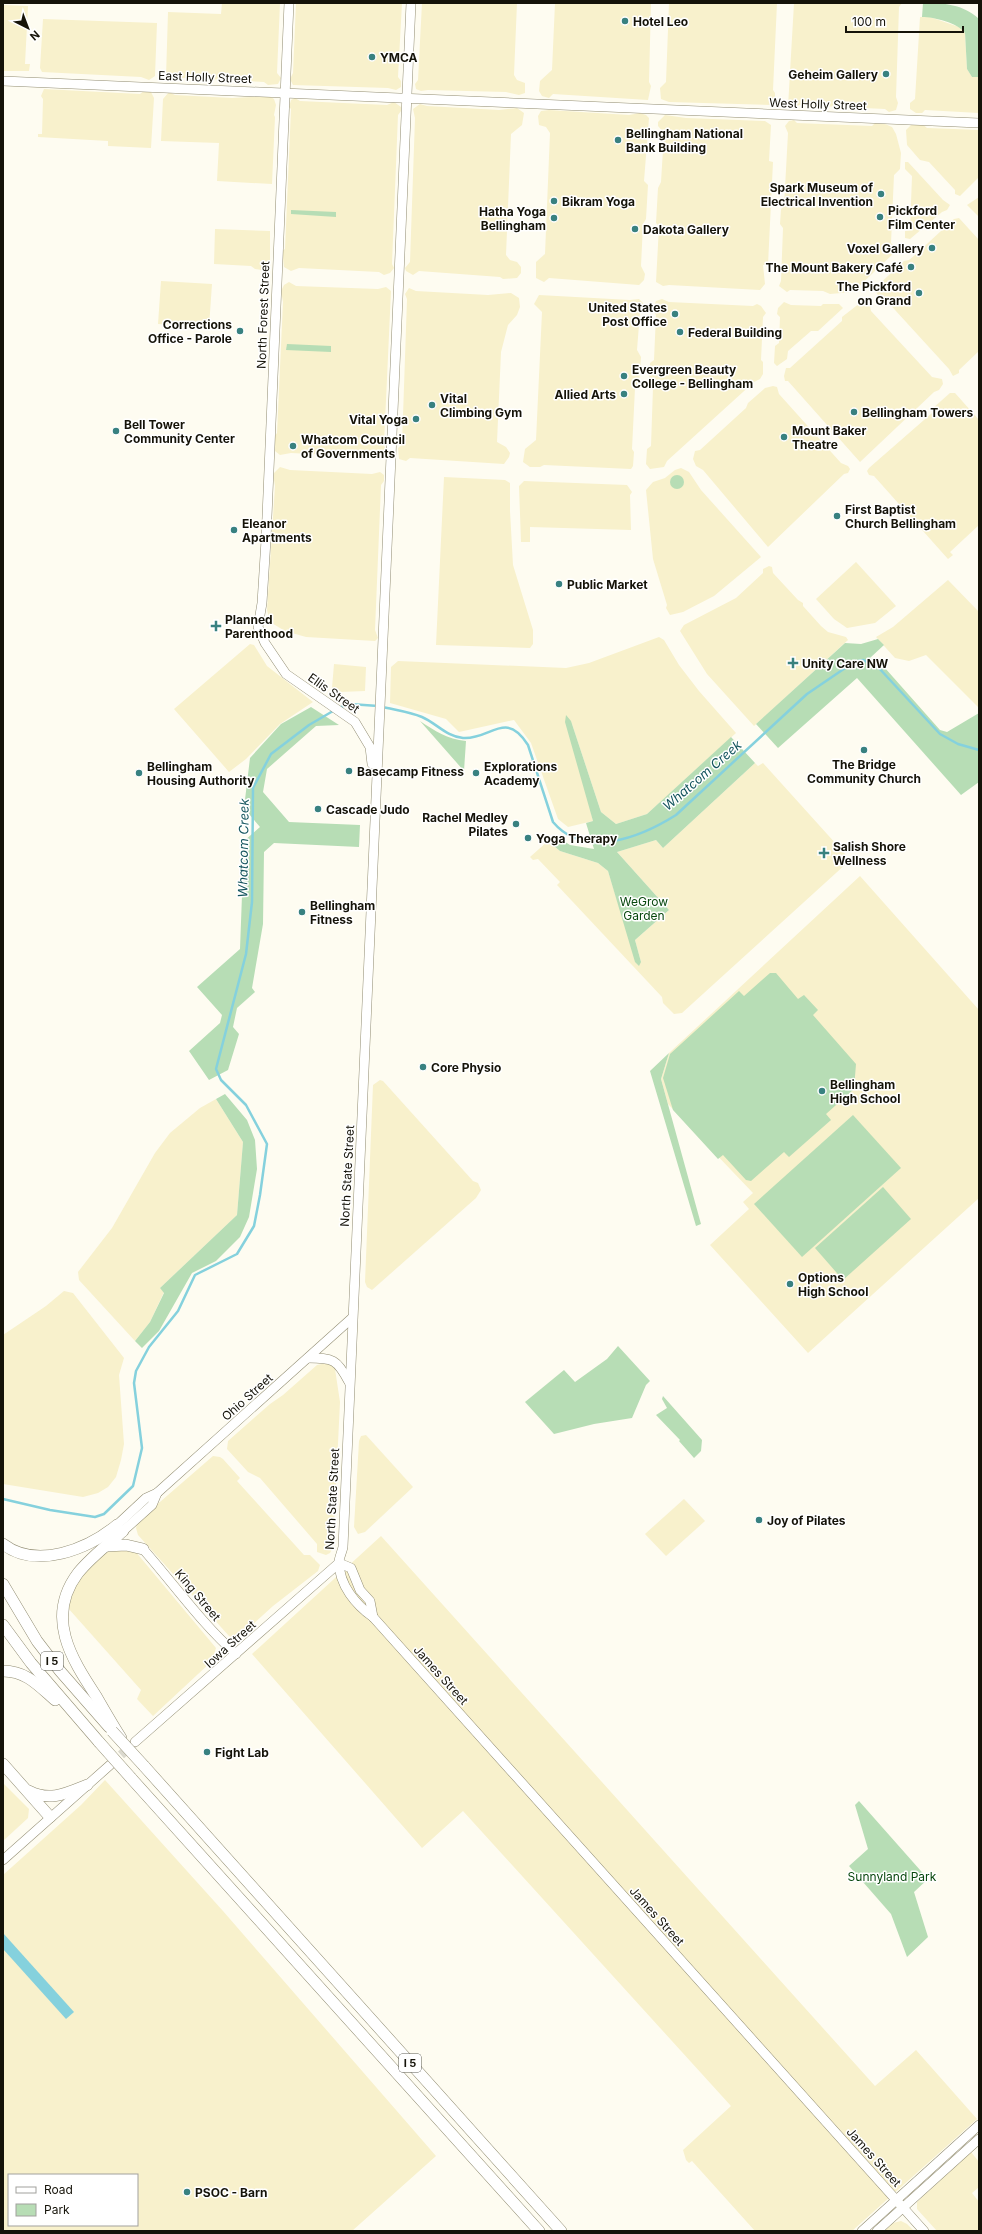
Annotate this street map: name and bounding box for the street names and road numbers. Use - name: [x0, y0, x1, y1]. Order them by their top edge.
- street label: East Holly Street: [158, 68, 252, 86]
- street label: West Holly Street: [769, 95, 867, 113]
- street label: North Forest Street: [254, 261, 272, 369]
- street label: Ellis Street: [305, 670, 363, 716]
- street label: North State Street: [337, 1125, 357, 1227]
- street label: Ohio Street: [218, 1370, 276, 1424]
- street label: North State Street: [322, 1448, 342, 1550]
- street label: King Street: [172, 1566, 224, 1624]
- street label: Iowa Street: [201, 1617, 259, 1671]
- street label: James Street: [410, 1642, 472, 1708]
- road number: I 5: [41, 1652, 63, 1670]
- street label: James Street: [626, 1883, 688, 1949]
- road number: I 5: [399, 2054, 421, 2072]
- street label: James Street: [843, 2124, 905, 2190]

